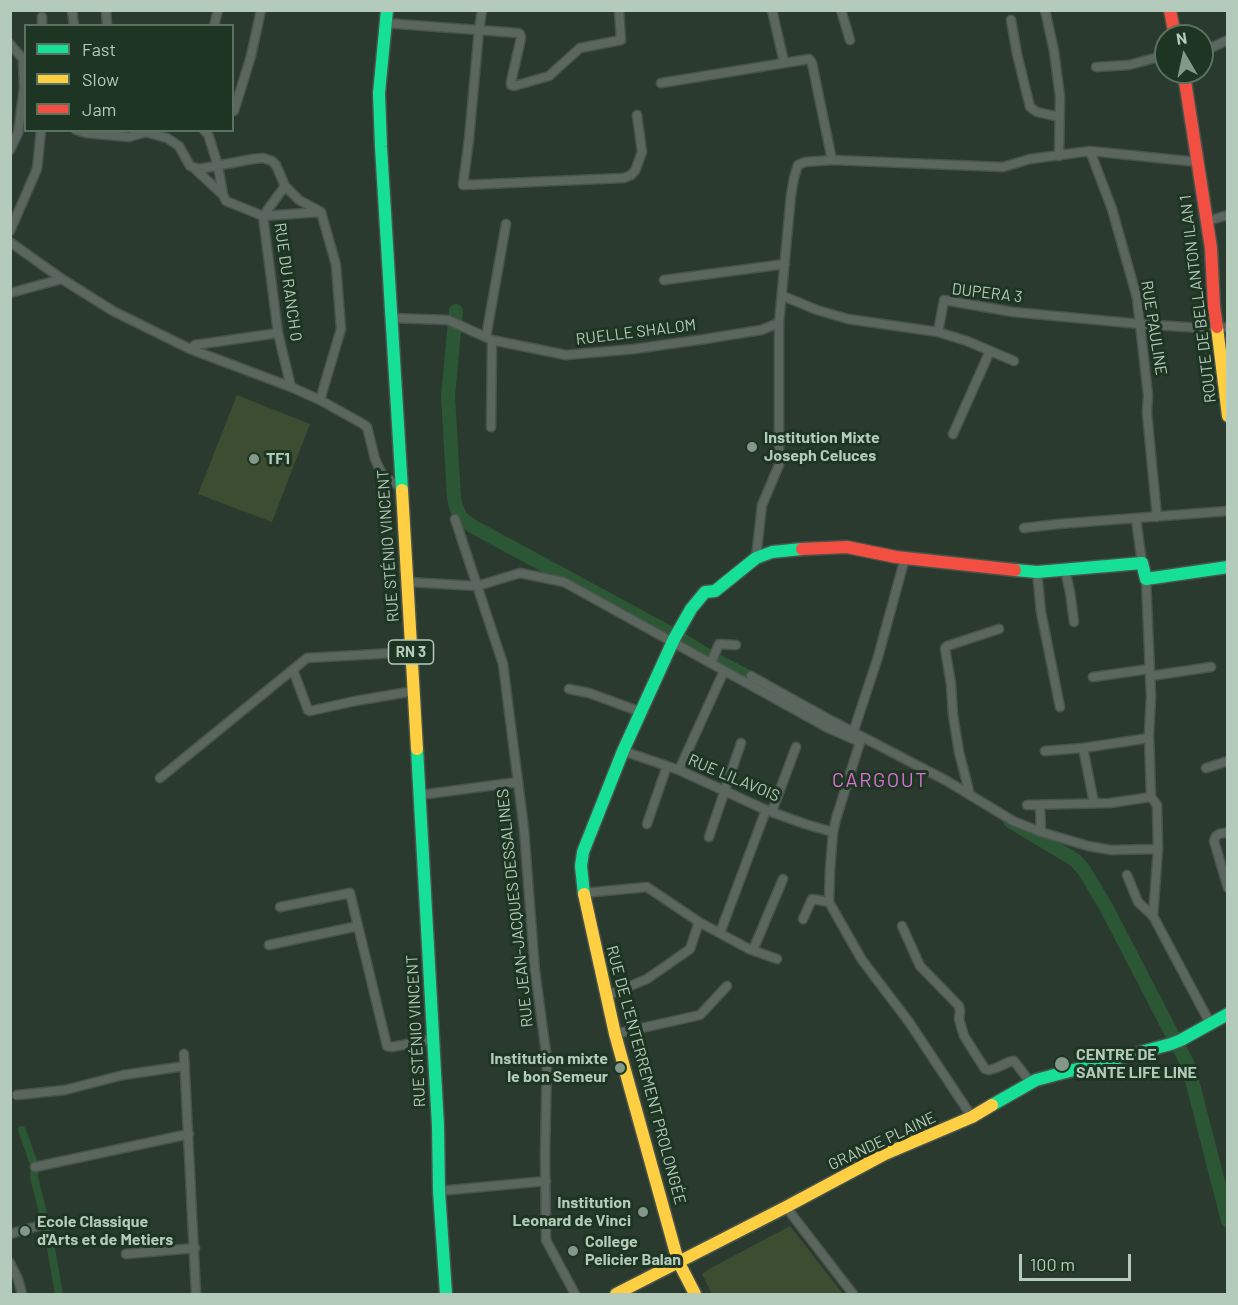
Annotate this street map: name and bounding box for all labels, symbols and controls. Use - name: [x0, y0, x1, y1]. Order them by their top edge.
- legend: [24, 24, 234, 132]
- north arrow: [1154, 24, 1214, 84]
- text: N: [1175, 27, 1188, 48]
- text: Fast: [82, 38, 116, 60]
- text: Slow: [82, 68, 119, 90]
- text: Jam: [82, 98, 116, 120]
- street label: ROUTE DE BELLANTON ILAN 1: [1176, 194, 1220, 404]
- street label: RUE DU RANCH 0: [270, 221, 306, 343]
- street label: DUPERA 3: [951, 279, 1023, 307]
- street label: RUE PAULINE: [1137, 279, 1171, 377]
- street label: RUELLE SHALOM: [575, 315, 697, 349]
- place label: Institution Mixte Joseph Celuces: [764, 428, 880, 466]
- marker: Institution Mixte Joseph Celuces: [745, 440, 759, 454]
- place label: TF1: [266, 449, 290, 469]
- marker: TF1: [247, 452, 261, 466]
- street label: RUE STÉNIO VINCENT: [373, 469, 403, 623]
- road number: RN 3: [388, 640, 434, 664]
- street label: RUE LILAVOIS: [685, 750, 783, 806]
- district label: CARGOUT: [832, 768, 928, 792]
- street label: RUE JEAN-JACQUES DESSALINES: [493, 788, 537, 1028]
- street label: RUE DE L'ENTERREMENT PROLONGÉE: [602, 943, 690, 1207]
- street label: RUE STÉNIO VINCENT: [402, 954, 430, 1108]
- place label: CENTRE DE SANTE LIFE LINE: [1076, 1045, 1197, 1083]
- place label: Institution mixte le bon Semeur: [490, 1049, 608, 1087]
- marker: CENTRE DE SANTE LIFE LINE: [1053, 1055, 1071, 1073]
- marker: Institution mixte le bon Semeur: [613, 1061, 627, 1075]
- street label: GRANDE PLAINE: [825, 1108, 939, 1174]
- place label: Institution Leonard de Vinci: [512, 1193, 631, 1231]
- marker: Institution Leonard de Vinci: [636, 1205, 650, 1219]
- place label: Ecole Classique d'Arts et de Metiers: [37, 1212, 173, 1250]
- marker: Ecole Classique d'Arts et de Metiers: [18, 1224, 32, 1238]
- place label: College Pelicier Balan: [585, 1232, 681, 1270]
- scale bar: [1022, 1242, 1134, 1280]
- marker: College Pelicier Balan: [566, 1244, 580, 1258]
- text: 100 m: [1030, 1253, 1075, 1275]

